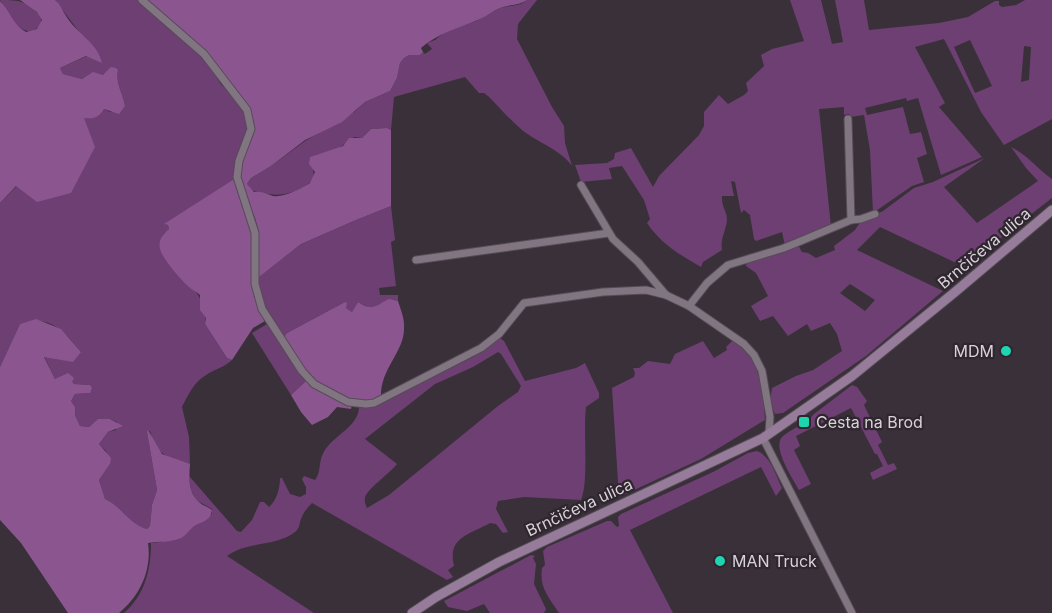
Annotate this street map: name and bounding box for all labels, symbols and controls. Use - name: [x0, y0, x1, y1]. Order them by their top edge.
- street label: Brnčičeva ulica: [933, 203, 1035, 293]
- place label: MDM: [954, 341, 994, 361]
- marker: MDM: [999, 344, 1013, 358]
- place label: Cesta na Brod: [816, 412, 923, 432]
- marker: Cesta na Brod: [797, 415, 811, 429]
- street label: Brnčičeva ulica: [523, 474, 635, 540]
- place label: MAN Truck: [732, 551, 817, 571]
- marker: MAN Truck: [713, 554, 727, 568]

